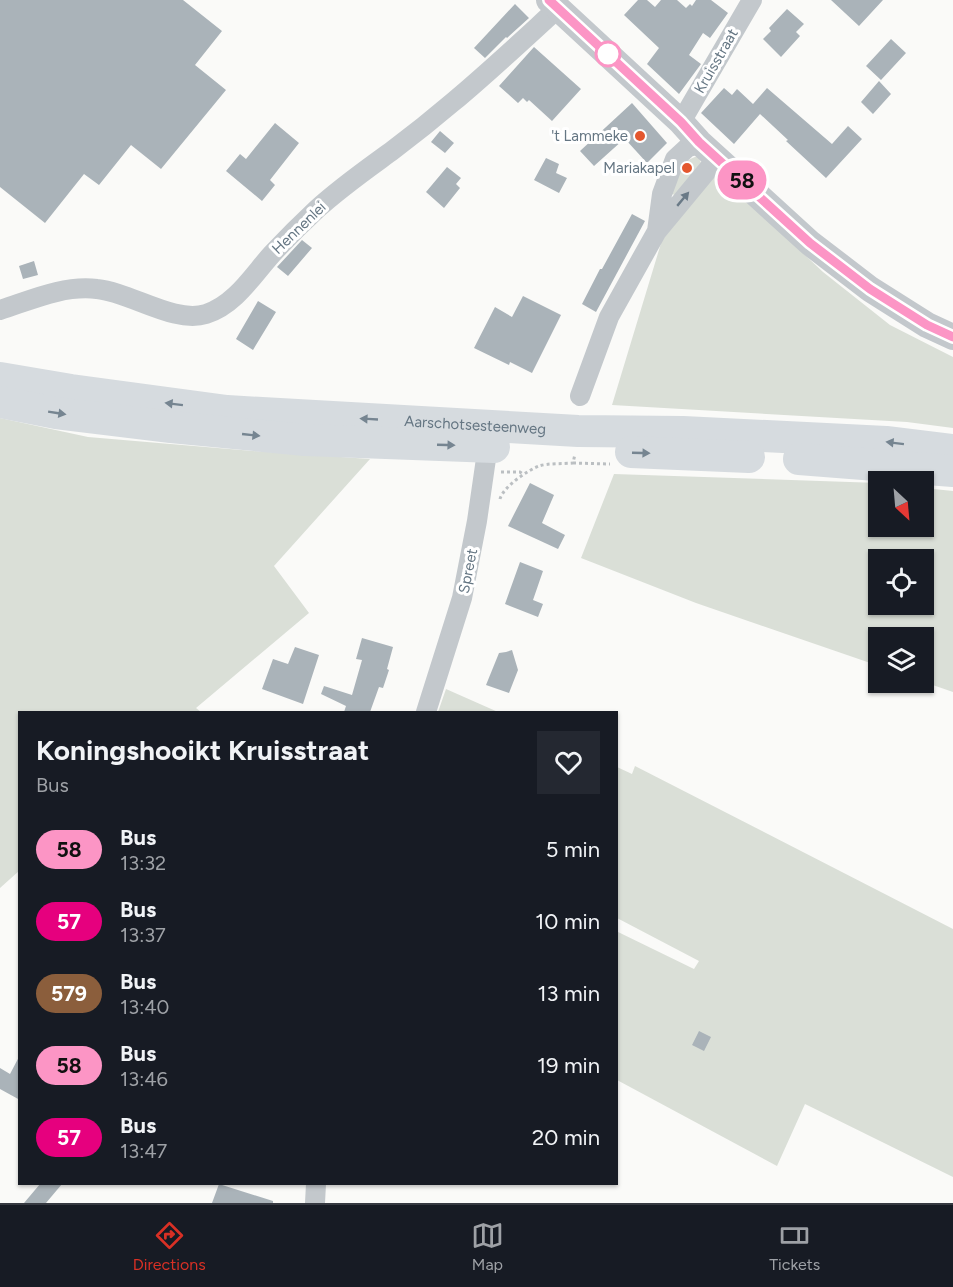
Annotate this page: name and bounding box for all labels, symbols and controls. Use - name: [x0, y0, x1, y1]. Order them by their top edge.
- street label: Kruisstraat: [690, 25, 742, 97]
- unlabelled marker: [595, 41, 621, 67]
- place label: 't Lammeke: [551, 127, 628, 145]
- marker: 't Lammeke: [633, 129, 647, 143]
- place label: Mariakapel: [603, 159, 675, 177]
- line badge: 58: [715, 160, 769, 200]
- marker: Mariakapel: [680, 161, 694, 175]
- text: 58: [729, 168, 755, 193]
- one-way arrow: [677, 191, 690, 207]
- street label: Hennenlei: [268, 198, 330, 258]
- one-way arrow: [165, 400, 184, 409]
- one-way arrow: [48, 409, 67, 418]
- street label: Aarschotsesteenweg: [404, 412, 546, 438]
- one-way arrow: [359, 414, 378, 424]
- one-way arrow: [242, 430, 261, 440]
- one-way arrow: [885, 438, 904, 448]
- one-way arrow: [436, 441, 455, 450]
- one-way arrow: [631, 448, 650, 457]
- north arrow: [868, 471, 934, 537]
- map controls: [868, 471, 934, 693]
- street label: Spreet: [455, 547, 481, 595]
- button: locate: [868, 549, 934, 615]
- button: layers: [868, 627, 934, 693]
- button: heart: [537, 731, 600, 794]
- text: Koningshooikt Kruisstraat: [36, 733, 369, 767]
- text: Bus: [36, 773, 69, 797]
- text: Bus: [120, 824, 156, 851]
- text: 5 min: [546, 836, 600, 863]
- text: 58: [56, 837, 82, 862]
- text: 13:32: [120, 851, 166, 875]
- text: Bus: [120, 896, 156, 923]
- text: 10 min: [535, 908, 600, 935]
- text: 57: [57, 909, 81, 934]
- text: 13:37: [120, 923, 166, 947]
- text: Bus: [120, 968, 156, 995]
- text: 13 min: [537, 980, 600, 1007]
- text: 579: [51, 981, 87, 1006]
- text: 13:40: [120, 995, 169, 1019]
- text: Bus: [120, 1040, 156, 1067]
- text: 19 min: [537, 1052, 600, 1079]
- text: 58: [56, 1053, 82, 1078]
- text: 13:46: [120, 1067, 168, 1091]
- text: Bus: [120, 1112, 156, 1139]
- text: 20 min: [532, 1124, 600, 1151]
- text: 57: [57, 1125, 81, 1150]
- text: 13:47: [120, 1139, 167, 1163]
- tab: Directions: [133, 1219, 206, 1274]
- tab: Map: [471, 1219, 504, 1274]
- tab: Tickets: [769, 1219, 820, 1274]

